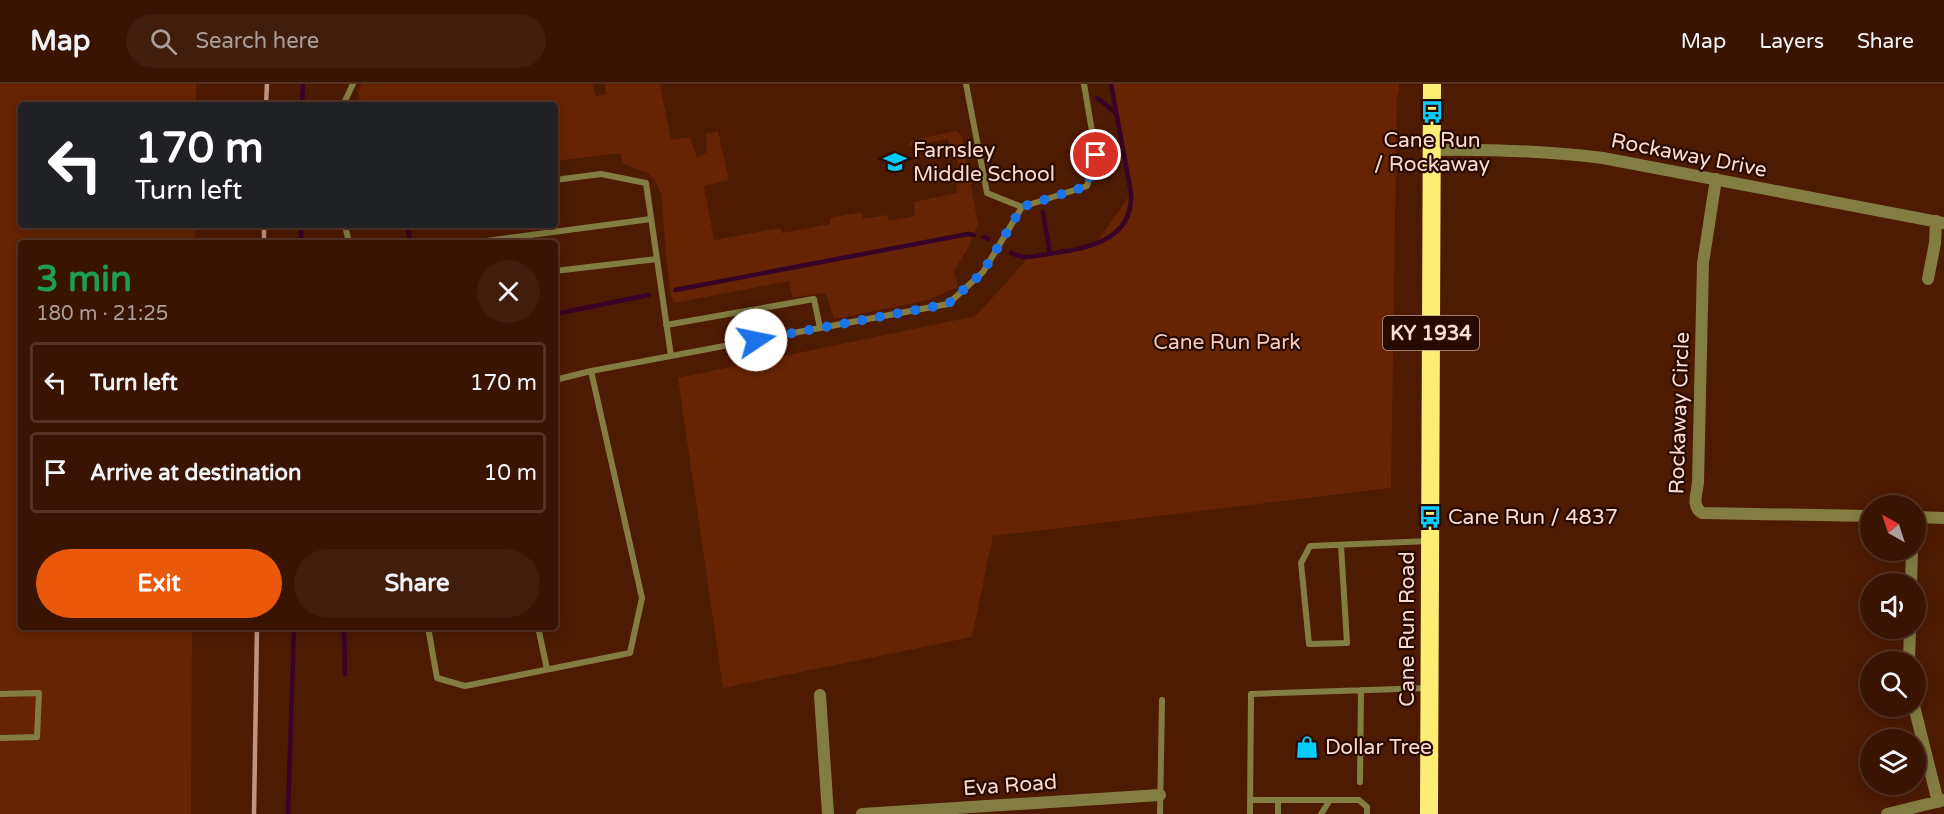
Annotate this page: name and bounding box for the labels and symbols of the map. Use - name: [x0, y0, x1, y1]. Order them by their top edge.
- bus stop icon: Cane Run / Rockaway: [1419, 99, 1445, 125]
- place label: Cane Run / Rockaway: [1374, 128, 1490, 177]
- street label: Rockaway Drive: [1609, 128, 1769, 183]
- pin: [1070, 129, 1121, 180]
- place label: Farnsley Middle School: [913, 138, 1055, 187]
- school or university icon: Farnsley Middle School: [882, 149, 908, 175]
- position arrow: [724, 308, 788, 372]
- road number: KY 1934: [1383, 316, 1479, 350]
- park label: Cane Run Park: [1153, 330, 1301, 355]
- street label: Rockaway Circle: [1664, 331, 1695, 495]
- north arrow: [1860, 495, 1926, 561]
- bus stop icon: Cane Run / 4837: [1417, 504, 1443, 530]
- place label: Cane Run / 4837: [1448, 505, 1618, 530]
- street label: Cane Run Road: [1395, 551, 1420, 707]
- shop icon: Dollar Tree: [1294, 734, 1320, 760]
- place label: Dollar Tree: [1325, 735, 1432, 760]
- street label: Eva Road: [962, 770, 1058, 801]

